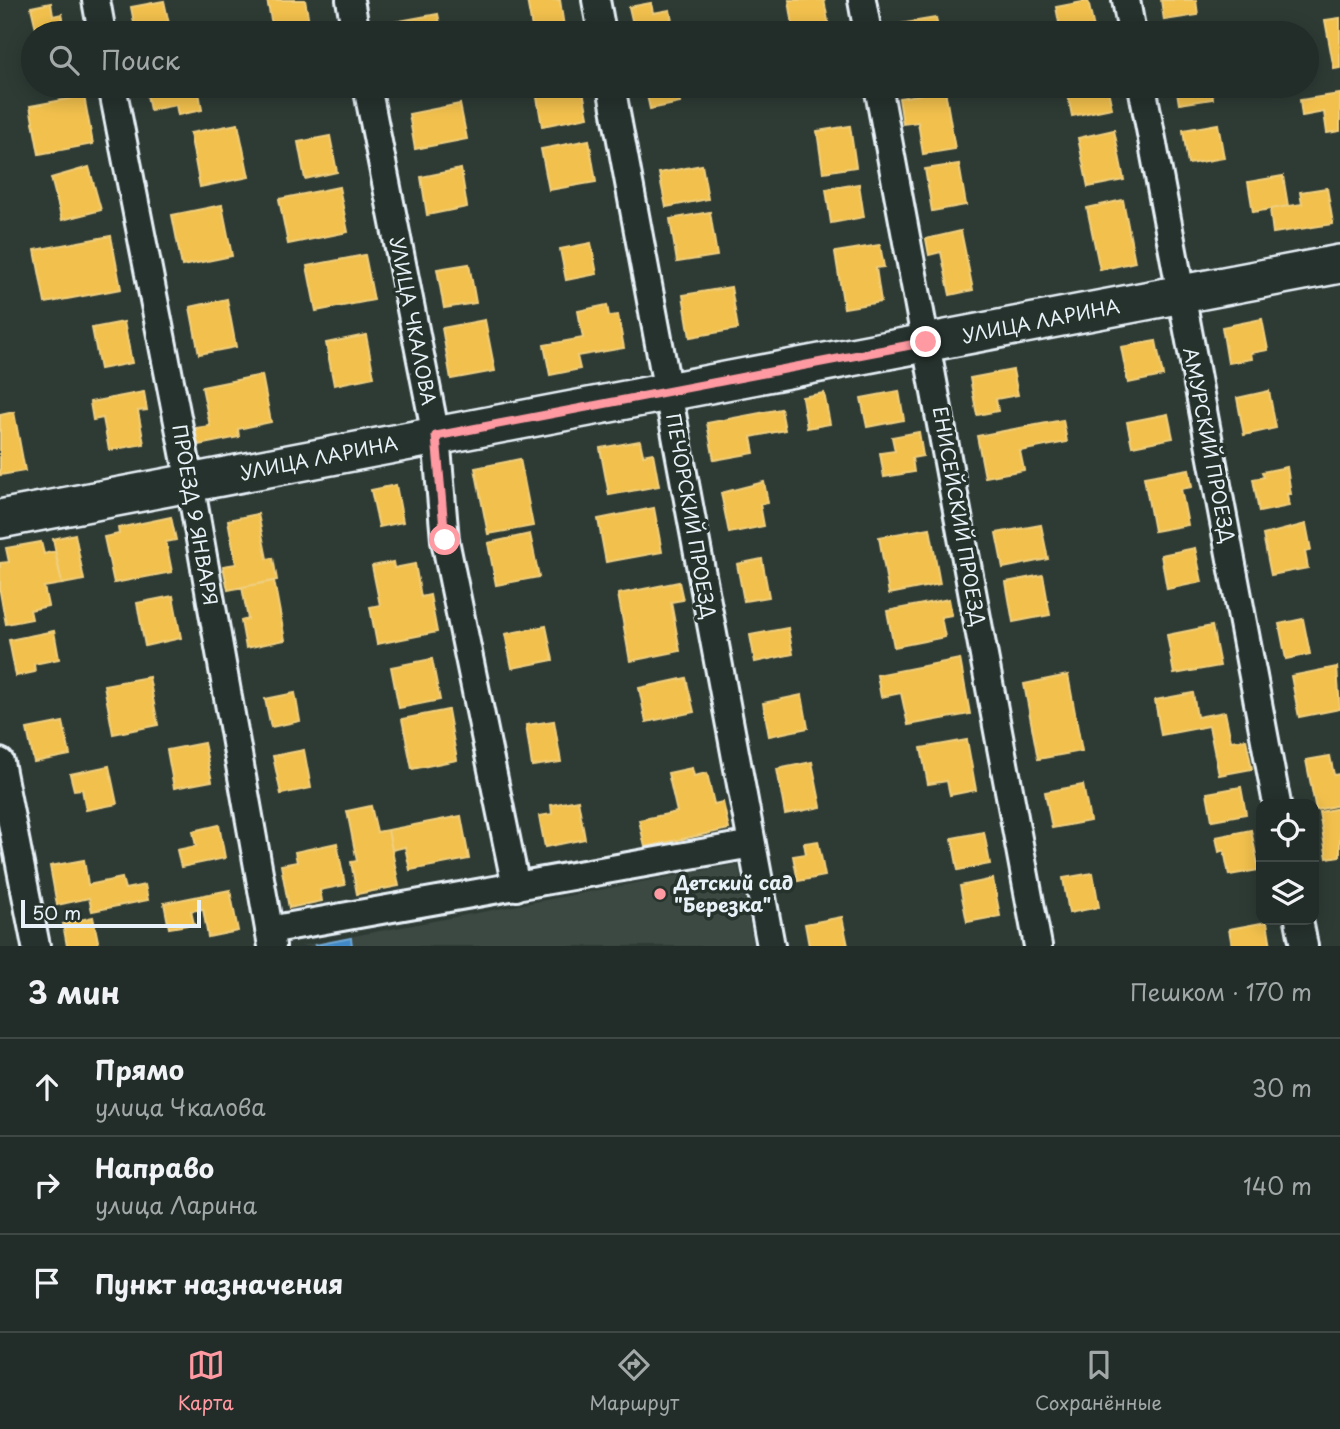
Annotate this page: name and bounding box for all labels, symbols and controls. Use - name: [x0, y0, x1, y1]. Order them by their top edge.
- search box: [21, 21, 1319, 98]
- text: Поиск: [101, 40, 180, 79]
- icon: search: [45, 41, 83, 79]
- street label: УЛИЦА ЧКАЛОВА: [384, 234, 444, 408]
- street label: УЛИЦА ЛАРИНА: [960, 291, 1122, 349]
- route end: [910, 326, 941, 357]
- street label: АМУРСКИЙ ПРОЕЗД: [1177, 345, 1243, 545]
- street label: ЕНИСЕЙСКИЙ ПРОЕЗД: [927, 404, 993, 628]
- street label: ПЕЧОРСКИЙ ПРОЕЗД: [660, 411, 724, 621]
- street label: ПРОЕЗД 9 ЯНВАРЯ: [166, 422, 226, 607]
- street label: УЛИЦА ЛАРИНА: [238, 428, 400, 486]
- route start: [429, 524, 460, 555]
- map controls: [1256, 799, 1319, 925]
- button: locate: [1256, 799, 1319, 862]
- button: layers: [1256, 862, 1319, 925]
- place label: Детский сад "Березка": [673, 868, 793, 918]
- marker: Детский сад "Березка": [652, 886, 668, 902]
- scale bar: [21, 897, 201, 929]
- text: 50 m: [32, 898, 81, 926]
- text: 3 мин: [28, 969, 120, 1014]
- text: Пешком · 170 m: [1130, 974, 1312, 1009]
- text: Прямо: [95, 1050, 184, 1089]
- icon: ahead: [28, 1068, 66, 1106]
- text: 30 m: [1251, 1070, 1312, 1105]
- text: улица Чкалова: [95, 1089, 266, 1124]
- text: Направо: [95, 1148, 214, 1187]
- icon: right: [28, 1166, 66, 1204]
- text: 140 m: [1243, 1168, 1312, 1203]
- text: улица Ларина: [95, 1187, 257, 1222]
- icon: arrive: [28, 1264, 66, 1302]
- text: Пункт назначения: [95, 1264, 343, 1303]
- tab: Карта: [178, 1346, 234, 1416]
- tab: Маршрут: [589, 1346, 679, 1416]
- tab: Сохранённые: [1035, 1346, 1162, 1416]

